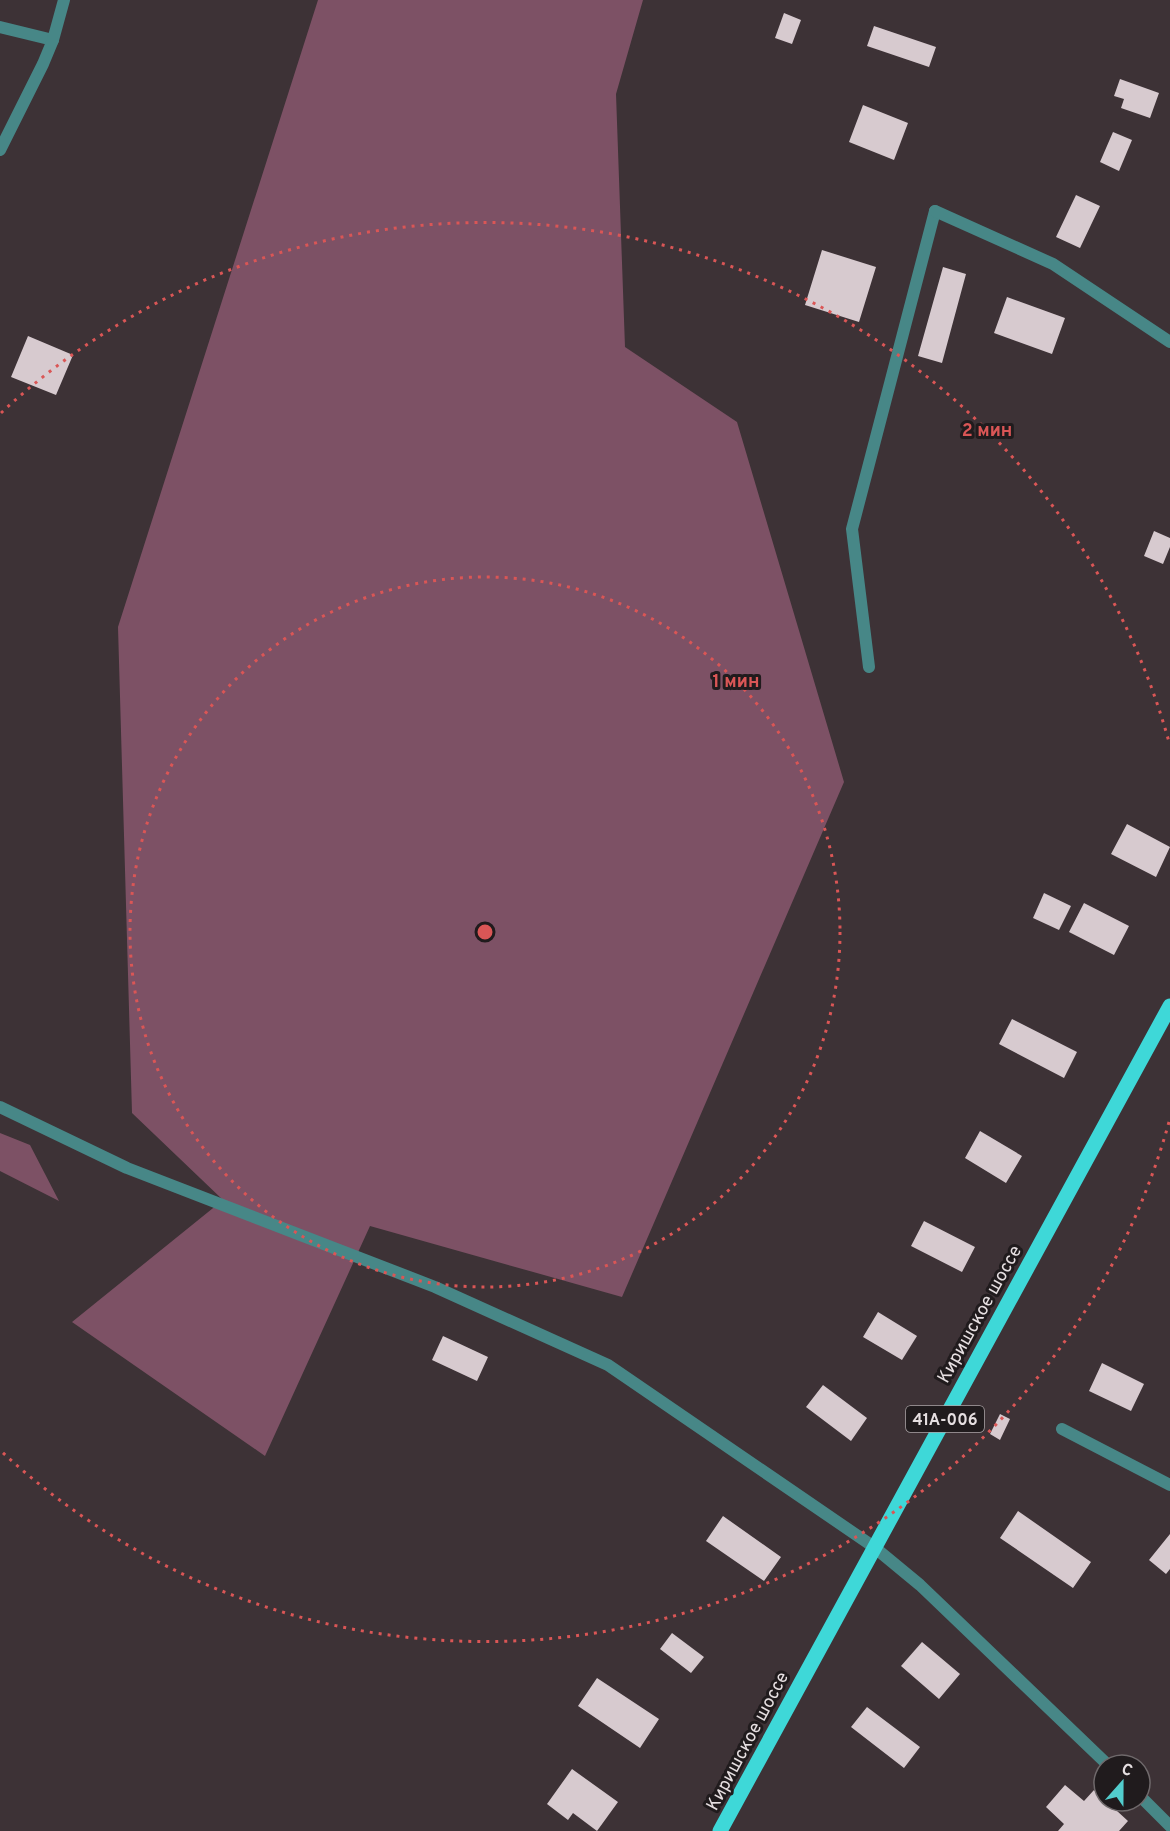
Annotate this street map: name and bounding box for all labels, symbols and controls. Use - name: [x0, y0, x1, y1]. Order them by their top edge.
- text: 2 мин: [962, 420, 1012, 443]
- text: 1 мин: [713, 671, 759, 694]
- centre of rings: [475, 922, 495, 942]
- street label: Киришское шоссе: [933, 1242, 1028, 1388]
- road number: 41А-006: [906, 1406, 984, 1432]
- street label: Киришское шоссе: [702, 1668, 795, 1815]
- north arrow: [1092, 1753, 1152, 1813]
- text: С: [1118, 1760, 1135, 1782]

